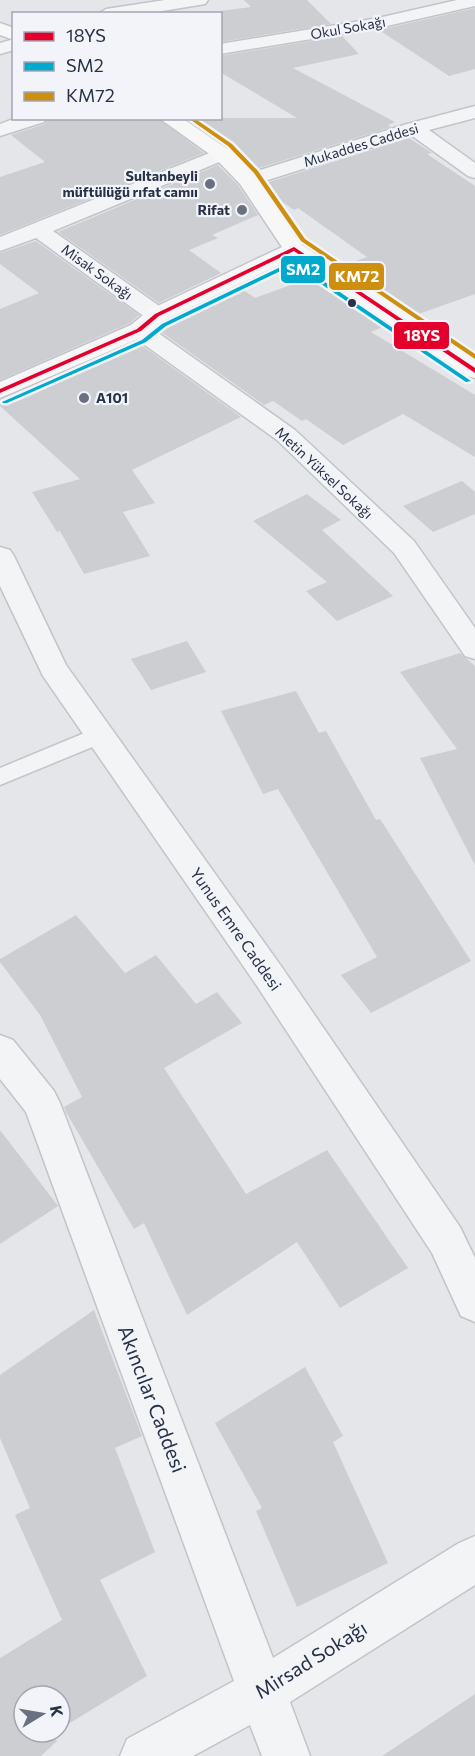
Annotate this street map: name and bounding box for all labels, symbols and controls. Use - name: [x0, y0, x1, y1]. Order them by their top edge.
- legend: [12, 12, 222, 120]
- street label: Okul Sokağı: [309, 13, 387, 42]
- text: 18YS: [66, 24, 106, 46]
- text: SM2: [66, 54, 104, 76]
- text: KM72: [66, 84, 115, 106]
- street label: Mukaddes Caddesi: [301, 119, 420, 170]
- place label: Sultanbeyli müftülüğü rıfat camıı: [63, 167, 198, 200]
- marker: Sultanbeyli müftülüğü rıfat camıı: [203, 177, 217, 191]
- place label: Rifat: [198, 201, 230, 218]
- marker: Rifat: [235, 203, 249, 217]
- street label: Misak Sokağı: [58, 240, 136, 303]
- line badge: SM2: [280, 255, 326, 284]
- text: SM2: [286, 259, 320, 278]
- line badge: KM72: [328, 262, 385, 291]
- text: KM72: [335, 266, 379, 285]
- unlabelled marker: [346, 297, 358, 309]
- line badge: 18YS: [393, 321, 450, 350]
- text: 18YS: [404, 325, 441, 344]
- place label: A101: [96, 389, 128, 406]
- marker: A101: [77, 391, 91, 405]
- street label: Metin Yüksel Sokağı: [272, 423, 377, 522]
- street label: Yunus Emre Caddesi: [187, 864, 286, 994]
- street label: Akıncılar Caddesi: [114, 1322, 192, 1476]
- street label: Mirsad Sokağı: [250, 1615, 371, 1703]
- north arrow: [12, 1684, 72, 1744]
- text: K: [47, 1704, 68, 1718]

